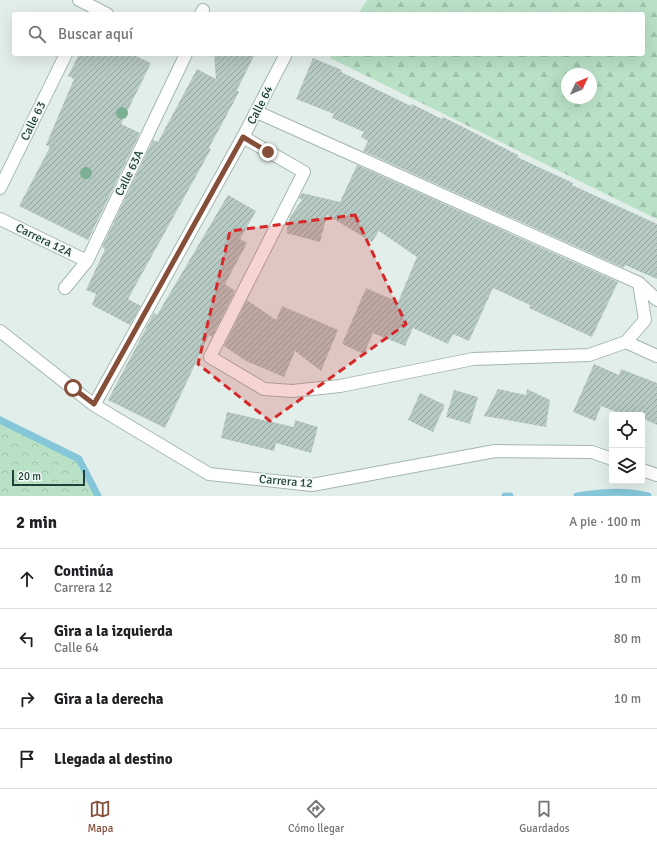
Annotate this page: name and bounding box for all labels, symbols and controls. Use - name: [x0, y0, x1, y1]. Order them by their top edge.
- search box: [12, 12, 645, 56]
- icon: search: [26, 23, 48, 45]
- text: Buscar aquí: [58, 25, 133, 43]
- north arrow: [561, 68, 597, 104]
- street label: Calle 64: [244, 83, 277, 127]
- street label: Calle 63: [18, 99, 49, 143]
- route end: [259, 143, 277, 161]
- street label: Calle 63A: [112, 147, 147, 199]
- street label: Carrera 12A: [13, 220, 75, 261]
- route start: [64, 379, 82, 397]
- map controls: [609, 412, 645, 484]
- button: locate: [609, 412, 645, 448]
- button: layers: [609, 448, 645, 484]
- scale bar: [12, 468, 85, 487]
- text: 20 m: [18, 470, 41, 483]
- street label: Carrera 12: [258, 472, 313, 491]
- text: 2 min: [16, 512, 57, 533]
- text: A pie · 100 m: [569, 514, 641, 530]
- text: Continúa: [54, 562, 113, 580]
- icon: ahead: [16, 568, 38, 590]
- text: 10 m: [614, 571, 641, 587]
- text: Carrera 12: [54, 580, 112, 596]
- text: Gira a la izquierda: [54, 622, 173, 640]
- icon: left: [16, 628, 38, 650]
- text: 80 m: [614, 631, 641, 647]
- text: Calle 64: [54, 640, 99, 656]
- icon: right: [16, 688, 38, 710]
- text: Gira a la derecha: [54, 690, 164, 708]
- text: 10 m: [614, 691, 641, 707]
- icon: arrive: [16, 748, 38, 770]
- text: Llegada al destino: [54, 750, 173, 768]
- tab: Mapa: [87, 798, 113, 835]
- tab: Cómo llegar: [288, 798, 344, 835]
- tab: Guardados: [519, 798, 570, 835]

